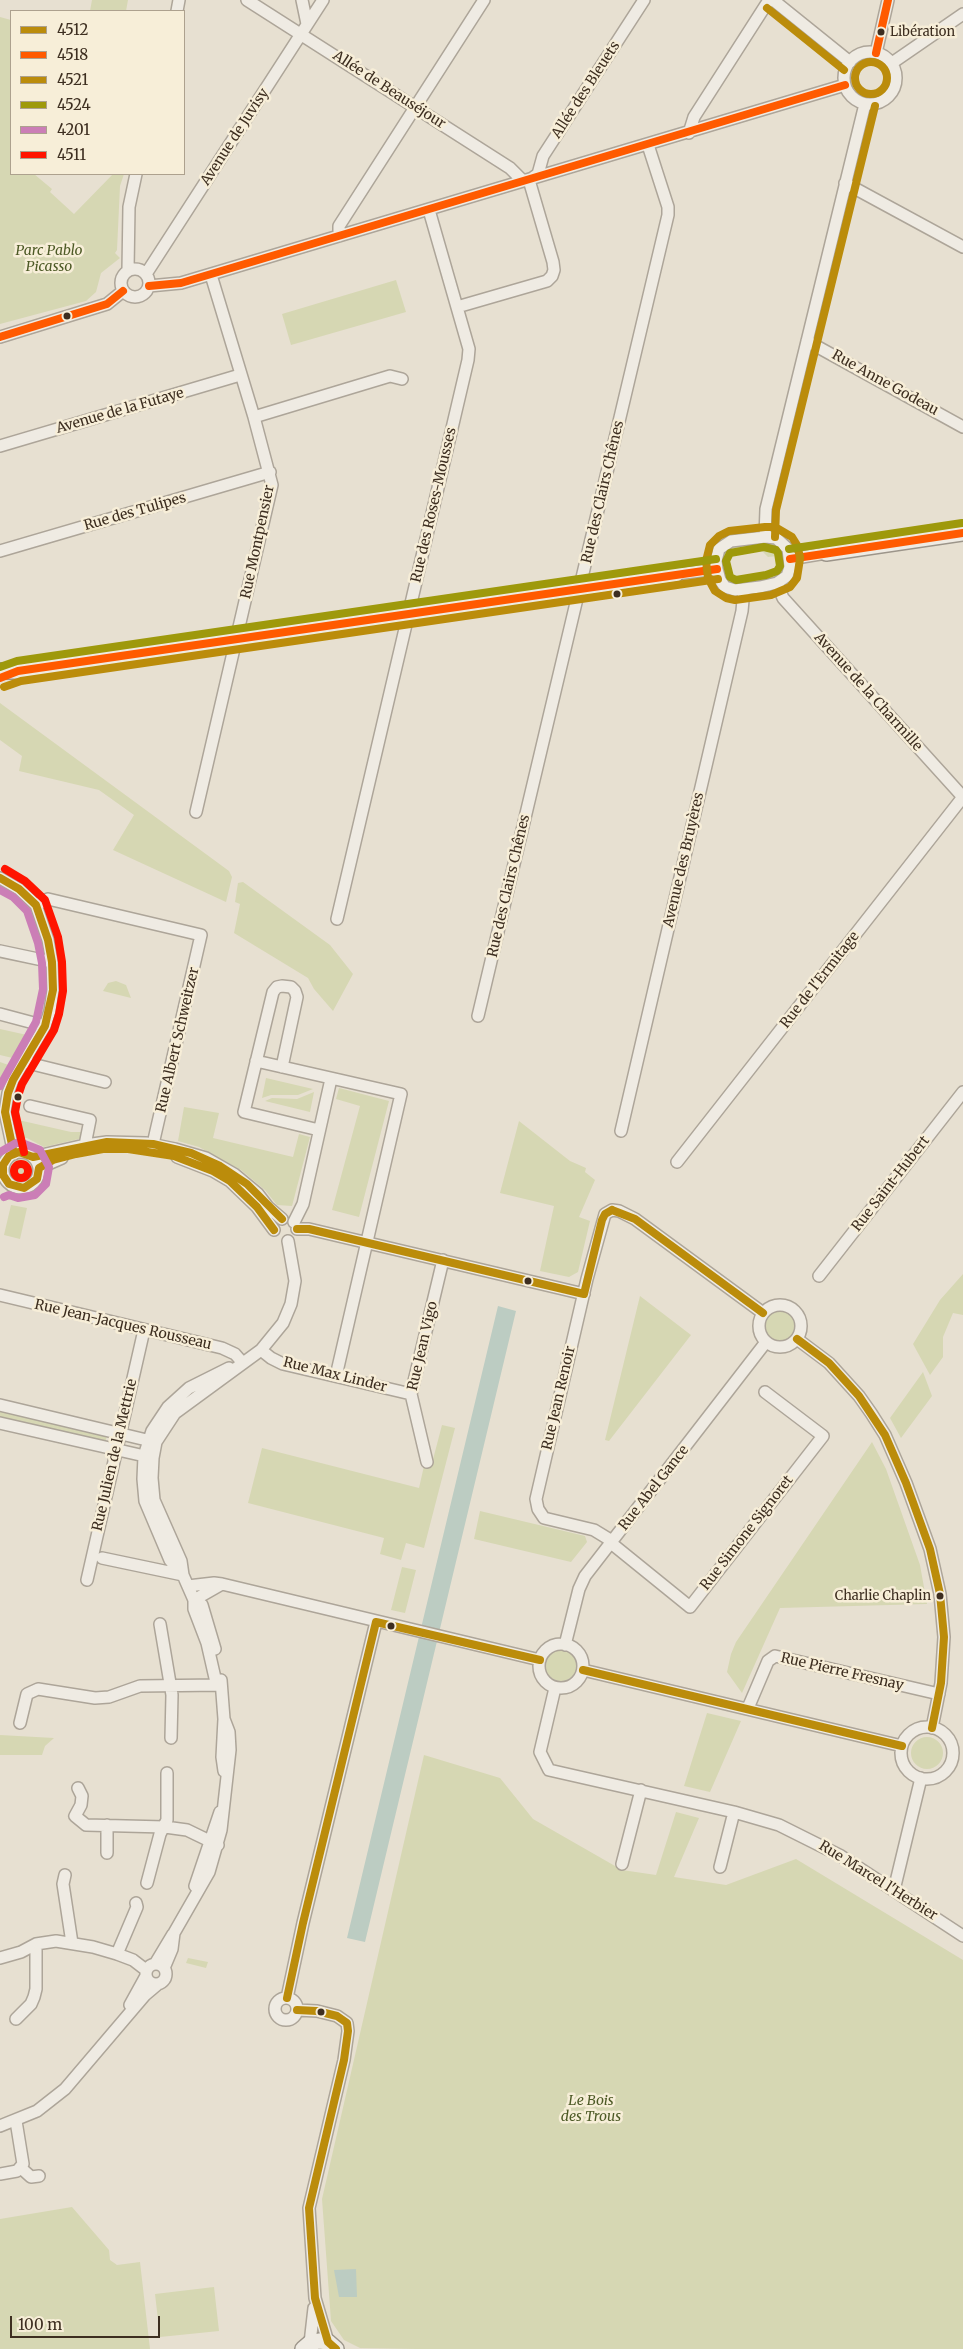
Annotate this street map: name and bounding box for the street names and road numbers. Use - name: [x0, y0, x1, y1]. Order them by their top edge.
- street label: Allée des Bleuets: [548, 38, 624, 142]
- street label: Allée de Beauséjour: [330, 47, 448, 133]
- street label: Avenue de Juvisy: [197, 85, 273, 189]
- street label: Rue Anne Godeau: [829, 347, 941, 419]
- street label: Avenue de la Futaye: [54, 385, 186, 437]
- street label: Rue des Clairs Chênes: [578, 419, 628, 565]
- street label: Rue des Roses-Mousses: [408, 426, 460, 584]
- street label: Rue Montpensier: [238, 484, 278, 600]
- street label: Rue des Tulipes: [82, 489, 188, 535]
- street label: Avenue de la Charmille: [810, 629, 926, 755]
- street label: Avenue des Bruyères: [660, 791, 708, 929]
- street label: Rue des Clairs Chênes: [484, 813, 534, 959]
- street label: Rue de l'Ermitage: [777, 928, 863, 1032]
- street label: Rue Albert Schweitzer: [153, 966, 203, 1114]
- street label: Rue Saint-Hubert: [849, 1133, 933, 1235]
- street label: Rue Jean-Jacques Rousseau: [33, 1296, 213, 1354]
- street label: Rue Jean Vigo: [405, 1300, 441, 1392]
- street label: Rue Jean Renoir: [539, 1344, 579, 1452]
- street label: Rue Max Linder: [281, 1354, 389, 1396]
- street label: Rue Julien de la Mettrie: [89, 1377, 141, 1533]
- street label: Rue Abel Gance: [616, 1442, 692, 1534]
- street label: Rue Simone Signoret: [697, 1472, 797, 1594]
- street label: Rue Pierre Fresnay: [779, 1650, 905, 1694]
- street label: Rue Marcel l'Herbier: [816, 1838, 940, 1924]

